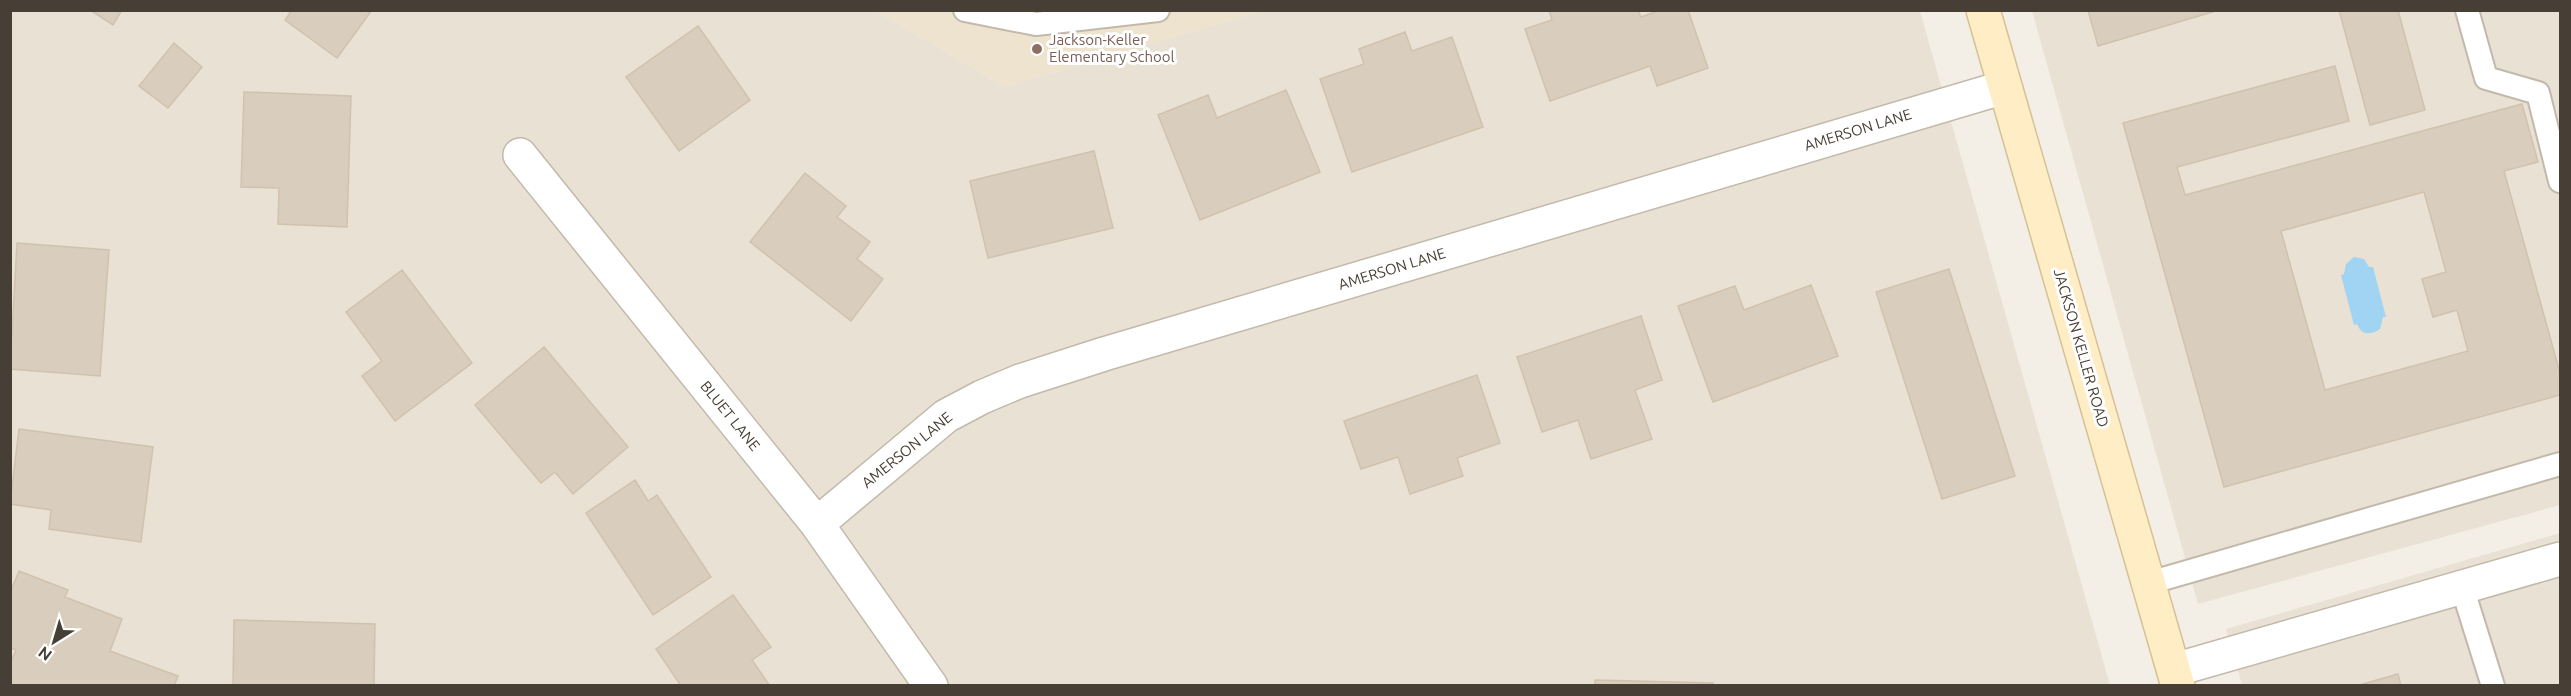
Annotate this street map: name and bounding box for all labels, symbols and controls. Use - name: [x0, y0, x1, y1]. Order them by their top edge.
- place label: Jackson-Keller Elementary School: [1049, 31, 1175, 65]
- marker: Jackson-Keller Elementary School: [1030, 42, 1044, 56]
- street label: AMERSON LANE: [1802, 105, 1913, 154]
- street label: AMERSON LANE: [1336, 244, 1447, 293]
- street label: JACKSON KELLER ROAD: [2051, 267, 2112, 429]
- street label: BLUET LANE: [697, 378, 764, 454]
- street label: AMERSON LANE: [858, 408, 955, 491]
- north arrow: [24, 612, 84, 672]
- text: N: [35, 643, 55, 665]

